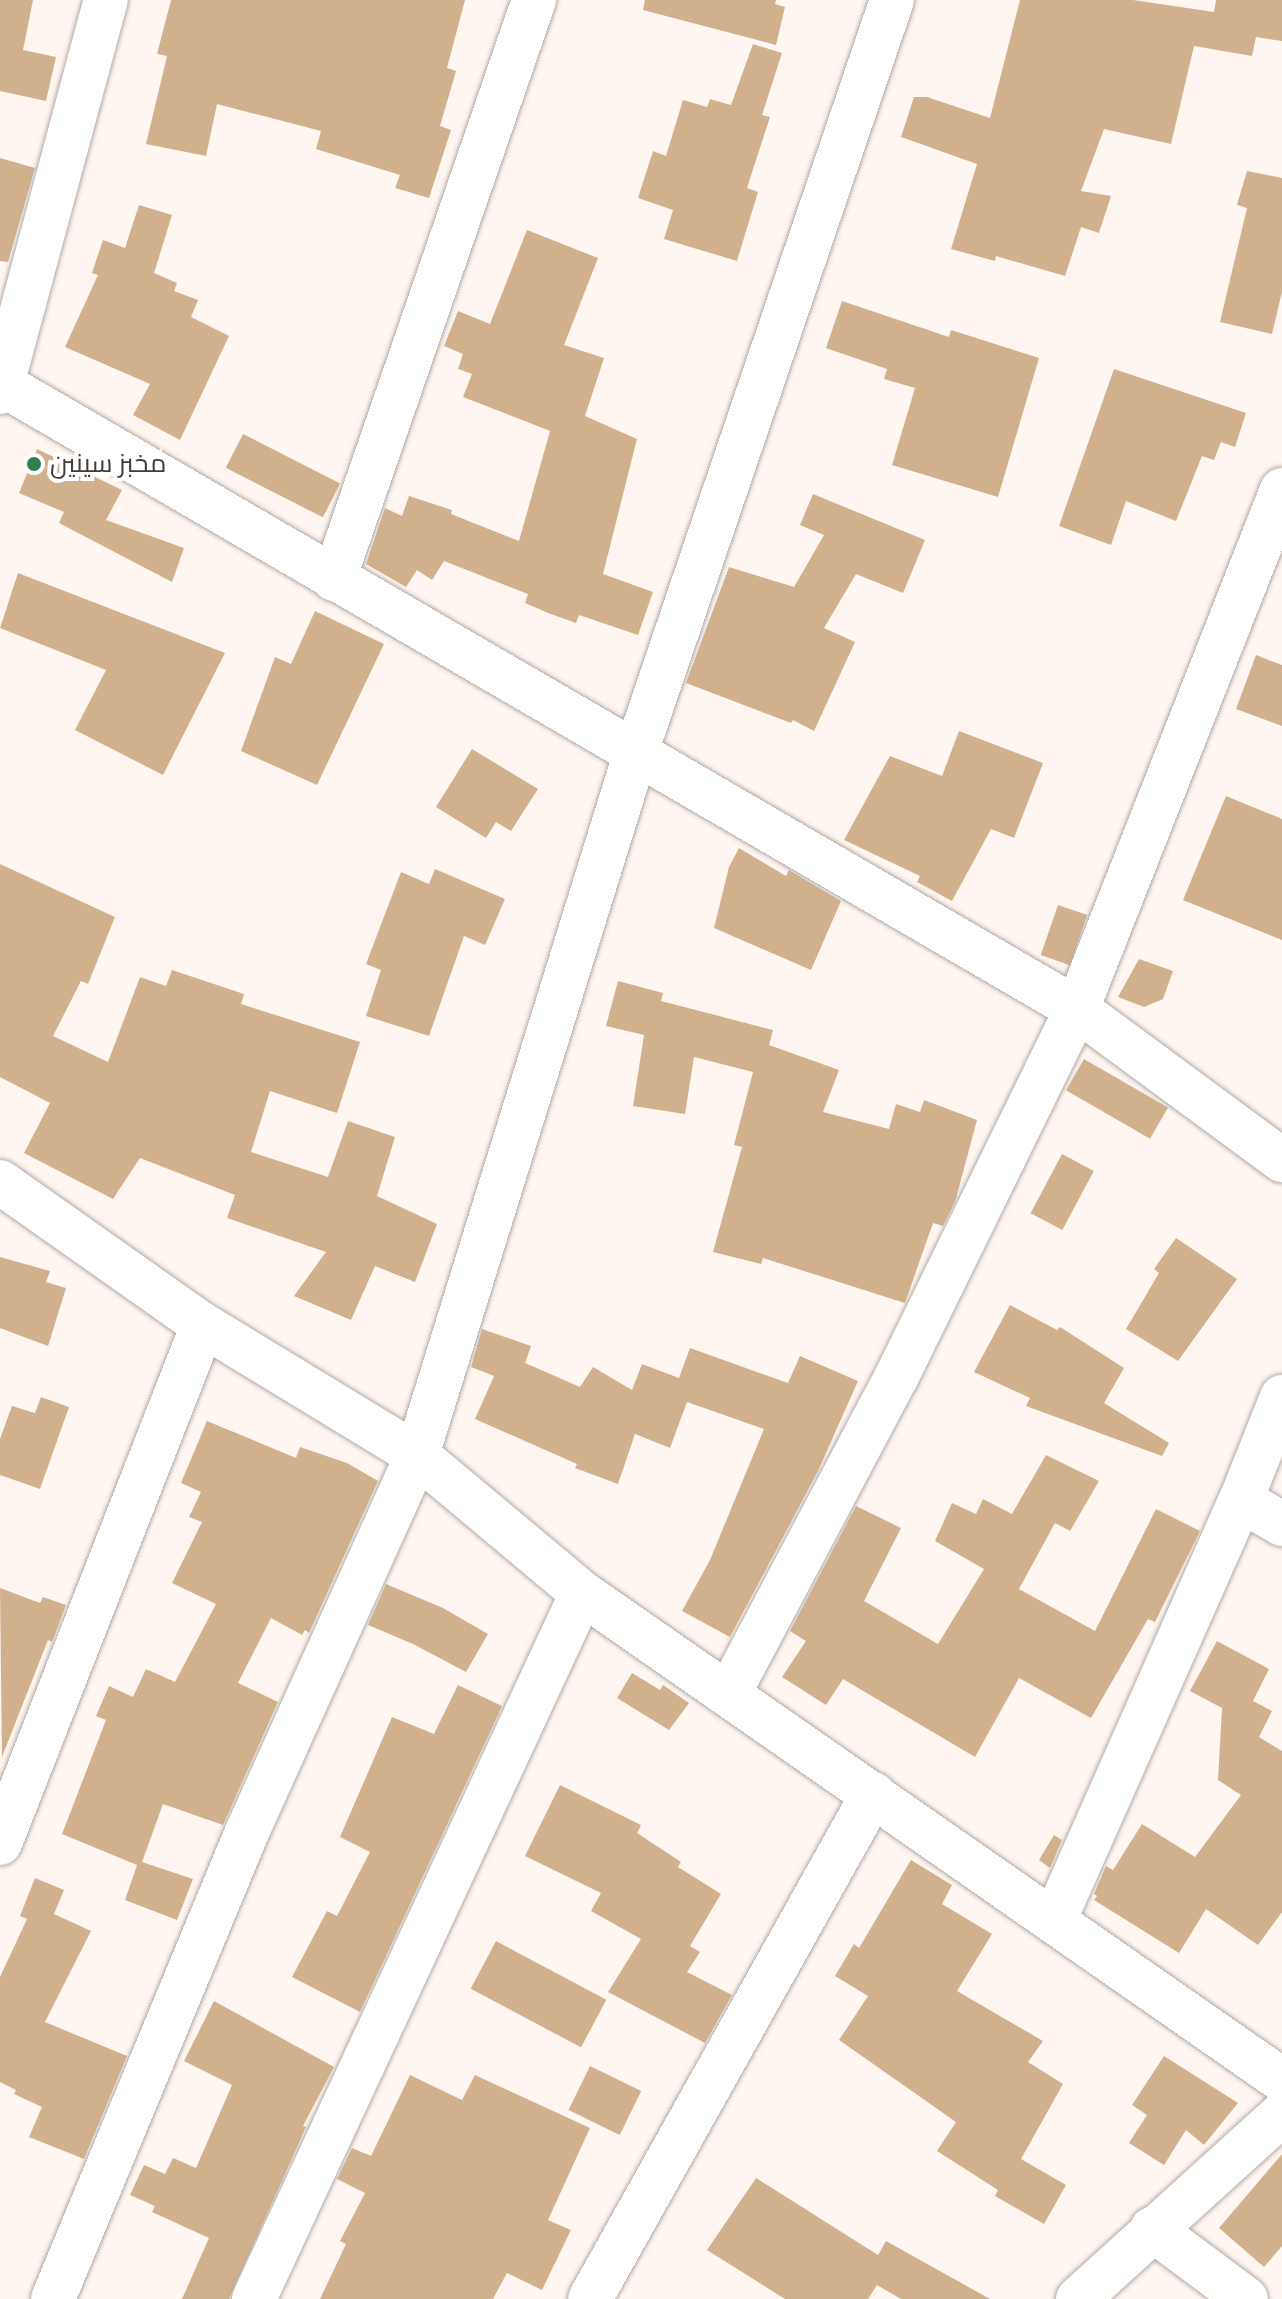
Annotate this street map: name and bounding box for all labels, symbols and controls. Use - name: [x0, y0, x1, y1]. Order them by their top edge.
- place label: مخبز سينين: [50, 448, 166, 480]
- marker: مخبز سينين: [25, 455, 43, 473]

